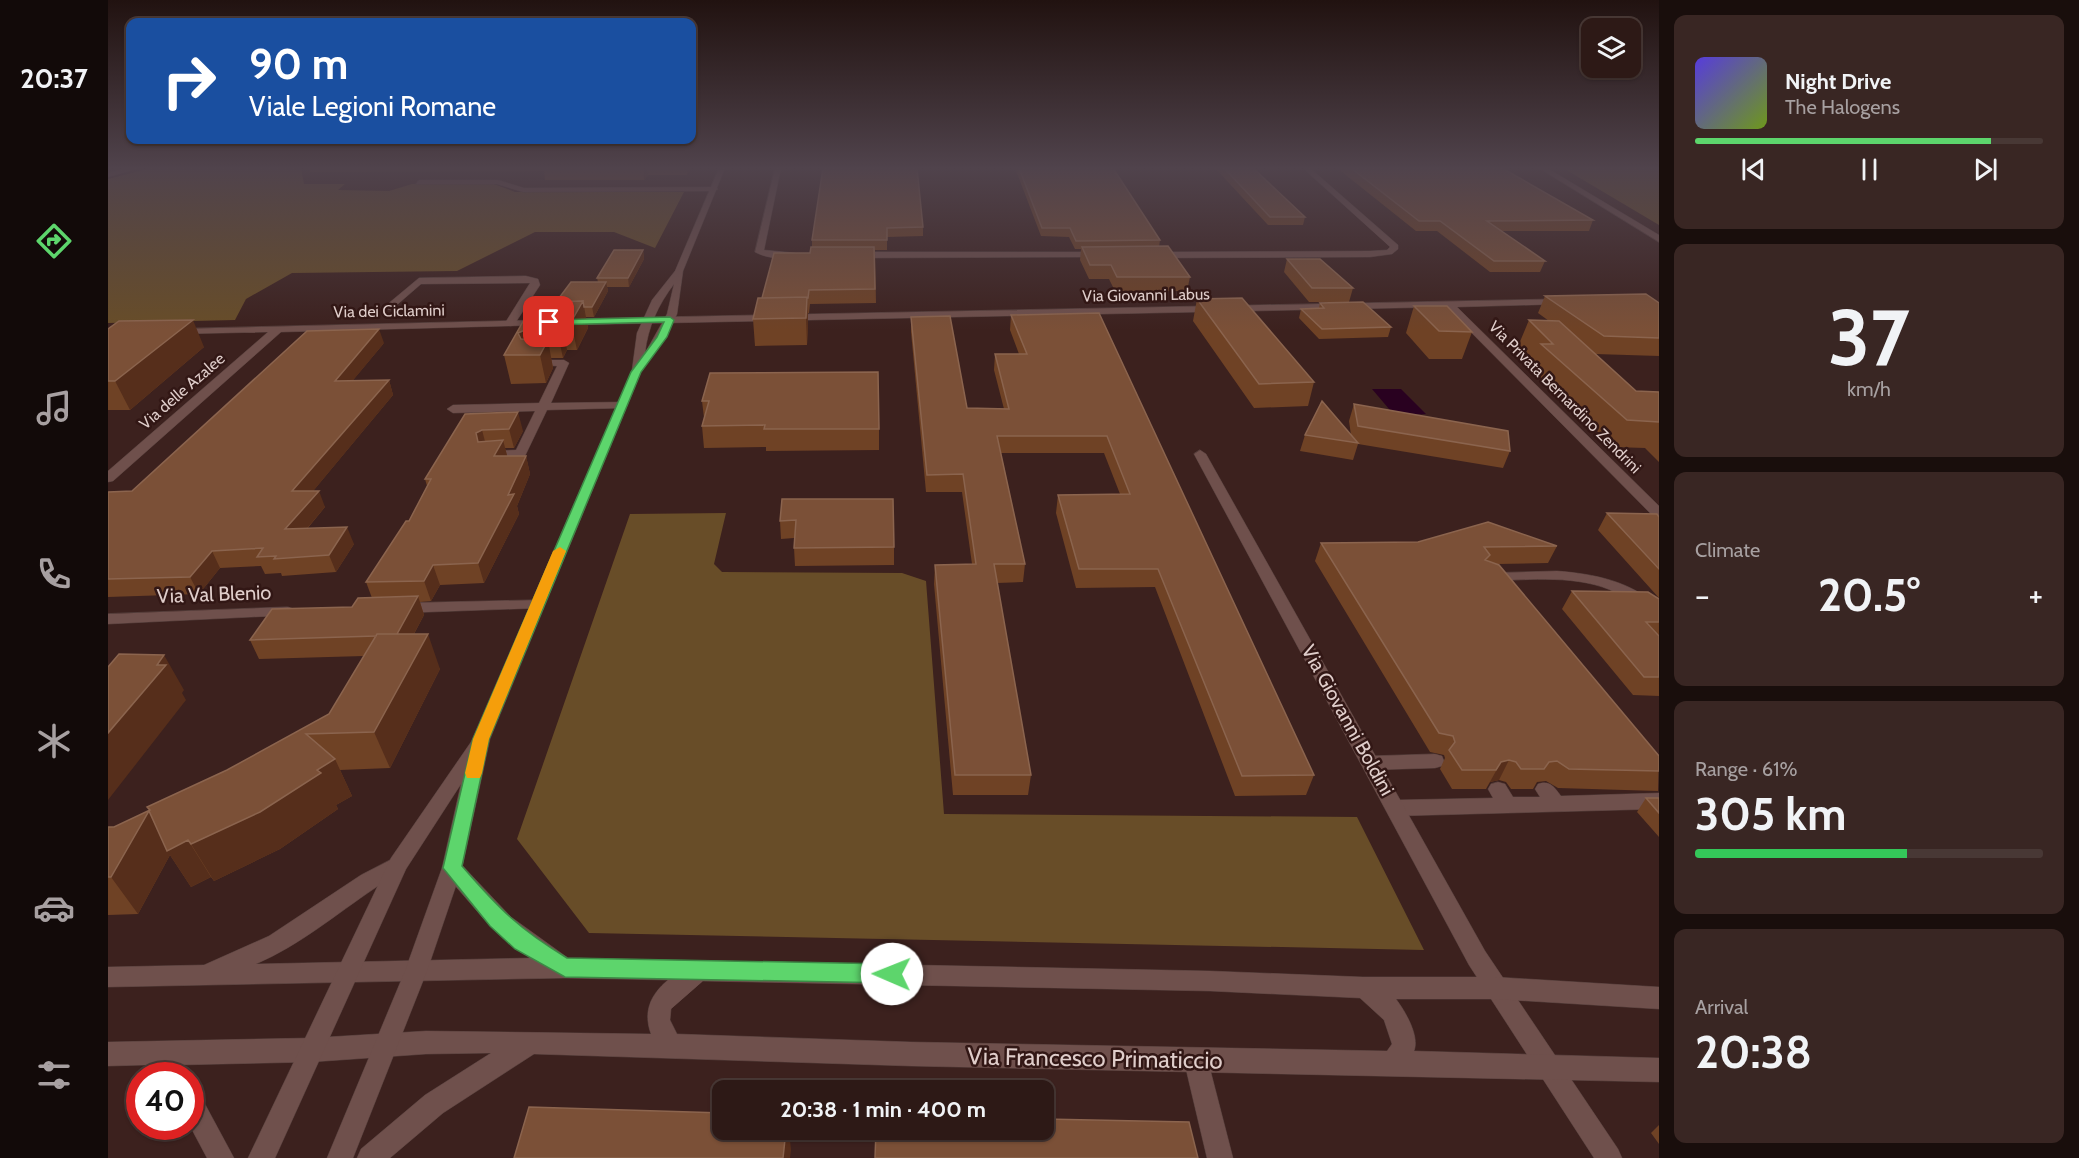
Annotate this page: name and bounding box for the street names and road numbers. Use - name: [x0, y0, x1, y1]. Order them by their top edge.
- street label: Via Giovanni Labus: [1082, 284, 1210, 306]
- street label: Via dei Ciclamini: [333, 301, 445, 321]
- street label: Via Privata Bernardino Zendrini: [1485, 317, 1645, 477]
- street label: Via delle Azalee: [136, 349, 228, 433]
- street label: Via Val Blenio: [156, 580, 272, 608]
- street label: Via Giovanni Boldini: [1297, 640, 1399, 800]
- street label: Via Francesco Primaticcio: [967, 1041, 1223, 1075]

